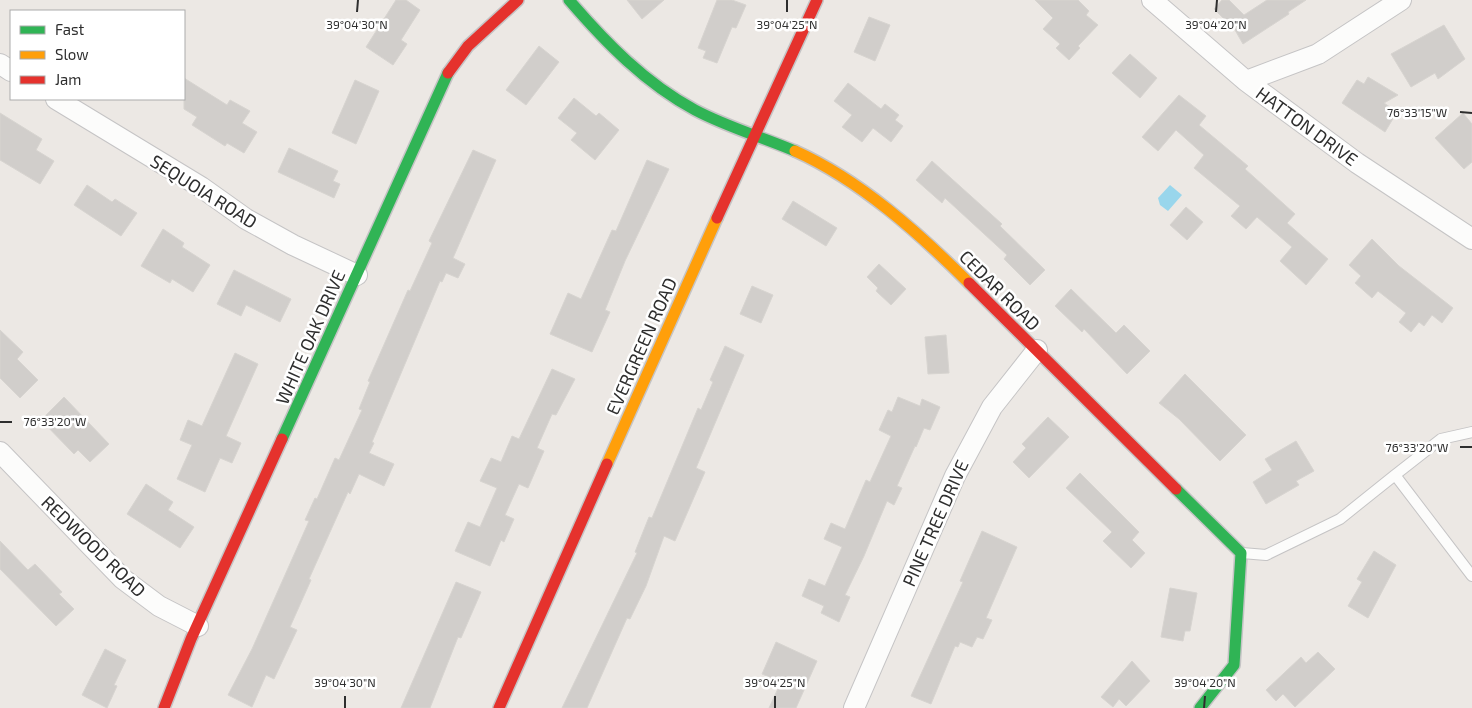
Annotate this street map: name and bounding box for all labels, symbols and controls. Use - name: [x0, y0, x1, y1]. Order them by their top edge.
- legend: [10, 10, 185, 100]
- text: 39°04'30"N: [326, 17, 388, 31]
- text: 39°04'25"N: [757, 17, 817, 31]
- text: 39°04'20"N: [1185, 17, 1247, 31]
- text: Fast: [55, 20, 85, 38]
- text: Slow: [55, 45, 89, 63]
- text: Jam: [55, 70, 81, 88]
- street label: HATTON DRIVE: [1252, 82, 1362, 170]
- text: 76°33'15"W: [1387, 105, 1447, 119]
- street label: SEQUOIA ROAD: [147, 149, 261, 233]
- street label: CEDAR ROAD: [955, 245, 1045, 335]
- street label: WHITE OAK DRIVE: [271, 266, 349, 408]
- street label: EVERGREEN ROAD: [601, 274, 681, 418]
- text: 76°33'20"W: [24, 414, 86, 428]
- text: 76°33'20"W: [1386, 440, 1448, 454]
- street label: PINE TREE DRIVE: [897, 456, 973, 590]
- street label: REDWOOD ROAD: [37, 491, 151, 601]
- text: 39°04'30"N: [314, 675, 376, 689]
- text: 39°04'25"N: [745, 675, 805, 689]
- text: 39°04'20"N: [1174, 675, 1236, 689]

